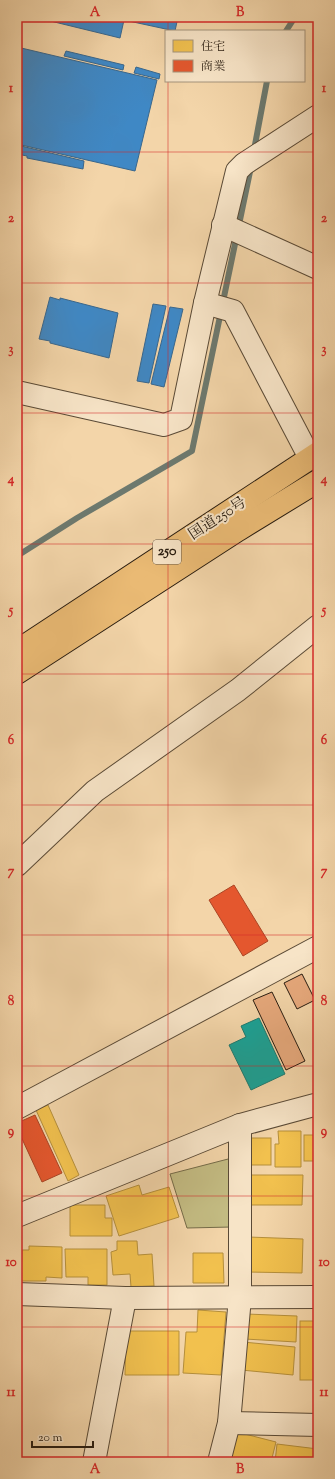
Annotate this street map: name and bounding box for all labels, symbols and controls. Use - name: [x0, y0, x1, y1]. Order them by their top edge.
- text: A: [90, 4, 101, 22]
- text: B: [236, 4, 245, 22]
- legend: [165, 30, 305, 82]
- text: 住宅: [201, 38, 225, 56]
- text: 商業: [201, 58, 225, 76]
- text: 1: [9, 80, 14, 98]
- text: 1: [322, 80, 327, 98]
- text: 2: [8, 210, 15, 228]
- text: 2: [321, 210, 328, 228]
- text: 3: [8, 341, 14, 359]
- text: 3: [321, 341, 327, 359]
- text: 4: [7, 471, 15, 489]
- text: 4: [320, 471, 328, 489]
- street label: 国道250号: [185, 492, 251, 546]
- road number: 250: [153, 540, 181, 564]
- text: 5: [8, 602, 14, 620]
- text: 5: [321, 602, 327, 620]
- text: 6: [8, 732, 15, 750]
- text: 6: [321, 732, 328, 750]
- text: 7: [8, 863, 15, 881]
- text: 7: [321, 863, 328, 881]
- text: 8: [8, 993, 15, 1011]
- text: 8: [321, 993, 328, 1011]
- text: 9: [8, 1123, 15, 1141]
- text: 9: [321, 1123, 328, 1141]
- text: 10: [5, 1254, 17, 1272]
- text: 10: [318, 1254, 330, 1272]
- text: 11: [7, 1384, 16, 1402]
- text: 11: [320, 1384, 329, 1402]
- scale bar: [32, 1423, 93, 1449]
- text: 20 m: [38, 1429, 63, 1447]
- text: A: [90, 1461, 101, 1479]
- text: B: [236, 1461, 245, 1479]

